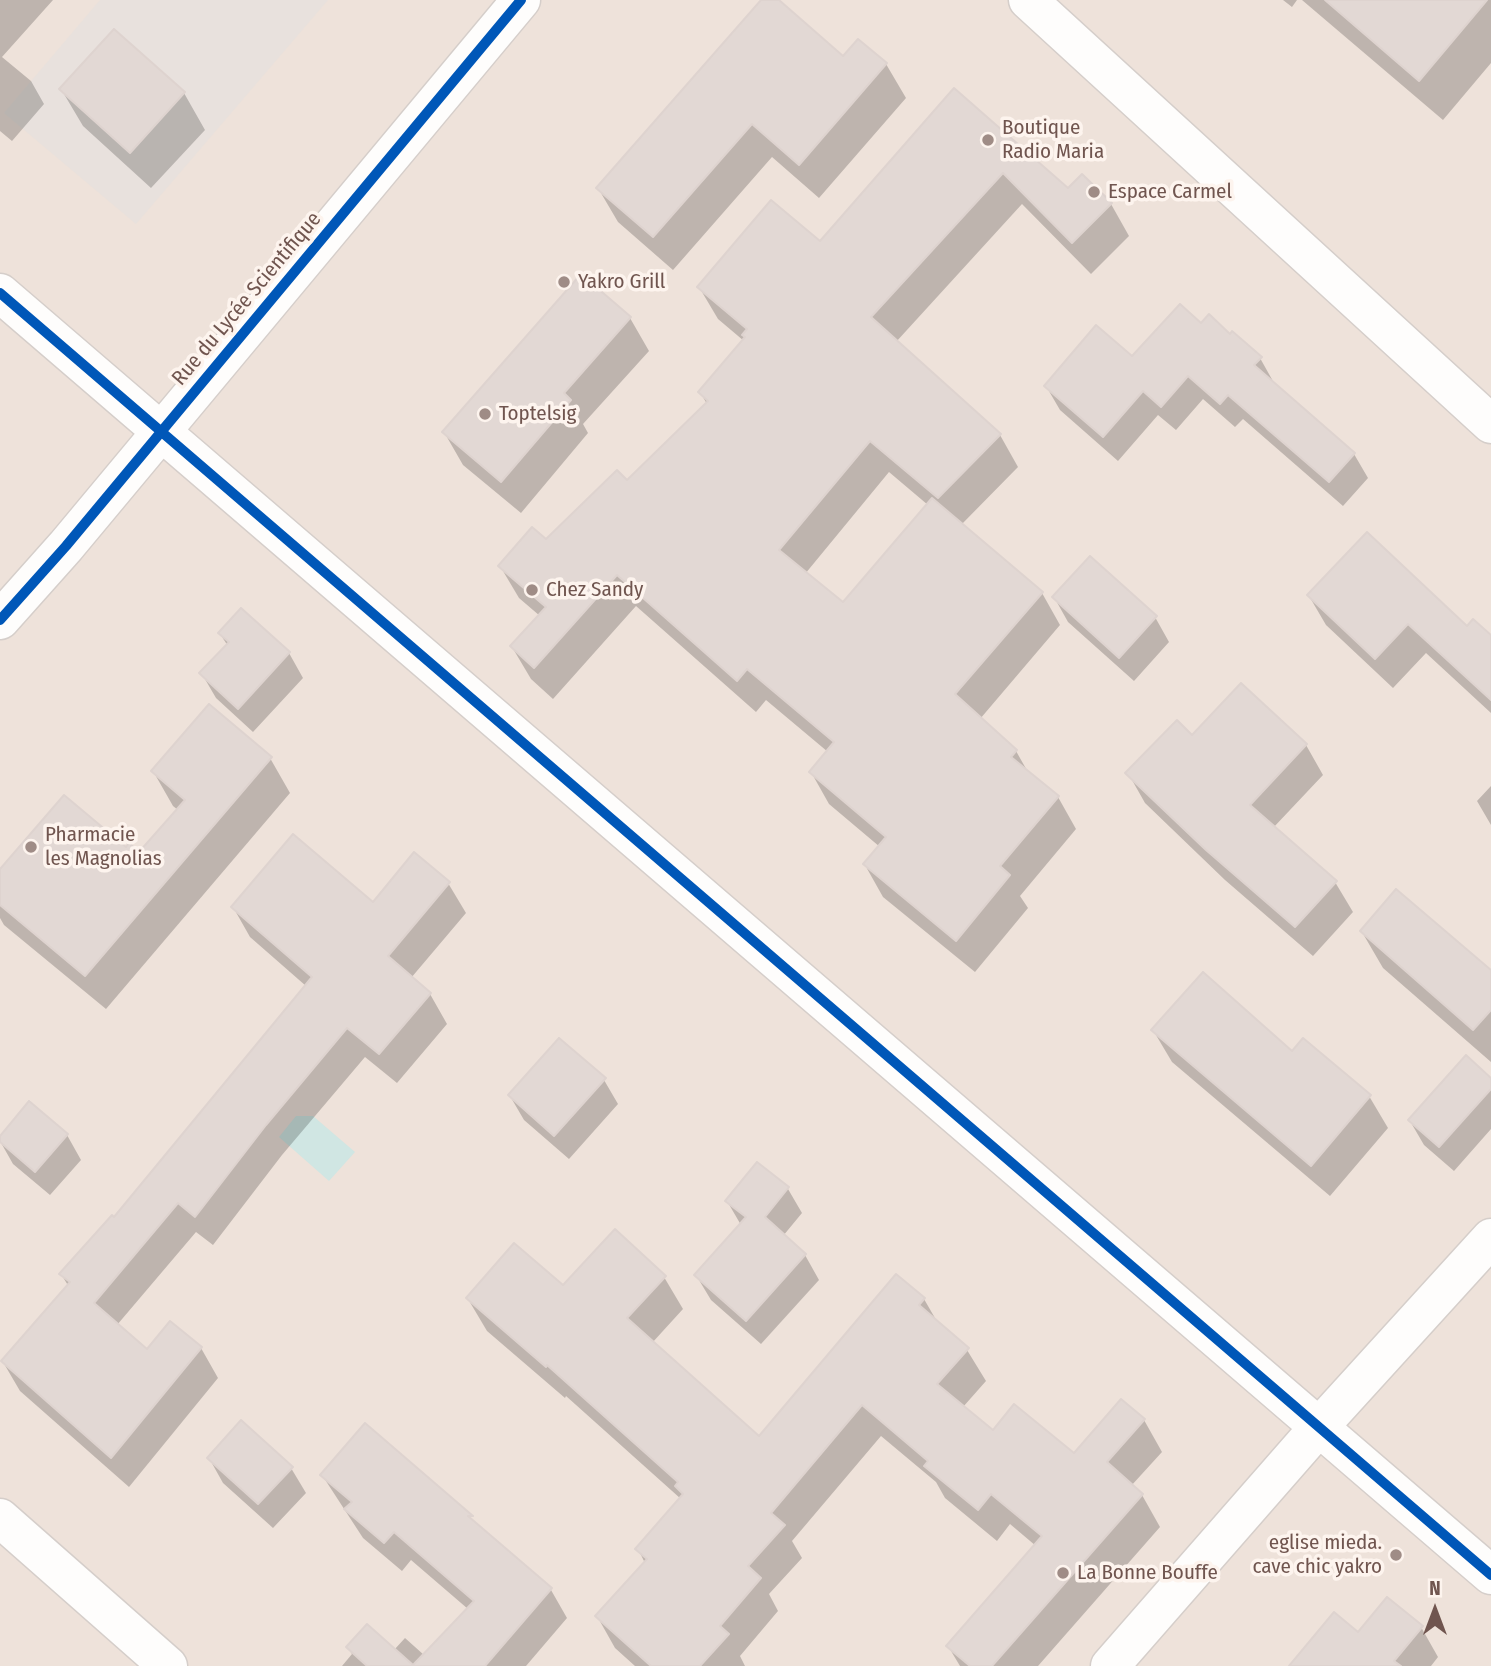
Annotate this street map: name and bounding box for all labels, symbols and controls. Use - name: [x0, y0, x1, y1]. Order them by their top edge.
- place label: Boutique Radio Maria: [1002, 115, 1104, 165]
- marker: Boutique Radio Maria: [980, 132, 996, 148]
- place label: Espace Carmel: [1108, 179, 1232, 205]
- marker: Espace Carmel: [1086, 184, 1102, 200]
- street label: Rue du Lycée Scientifique: [167, 207, 327, 391]
- place label: Yakro Grill: [578, 269, 665, 295]
- marker: Yakro Grill: [556, 274, 572, 290]
- place label: Toptelsig: [499, 401, 576, 427]
- marker: Toptelsig: [477, 406, 493, 422]
- place label: Chez Sandy: [546, 577, 643, 603]
- marker: Chez Sandy: [524, 582, 540, 598]
- place label: Pharmacie les Magnolias: [45, 822, 162, 872]
- marker: Pharmacie les Magnolias: [23, 839, 39, 855]
- place label: eglise mieda. cave chic yakro: [1252, 1530, 1382, 1580]
- marker: eglise mieda. cave chic yakro: [1388, 1547, 1404, 1563]
- place label: La Bonne Bouffe: [1077, 1560, 1218, 1586]
- marker: La Bonne Bouffe: [1055, 1565, 1071, 1581]
- north arrow: [1400, 1575, 1470, 1645]
- text: N: [1429, 1577, 1441, 1600]

